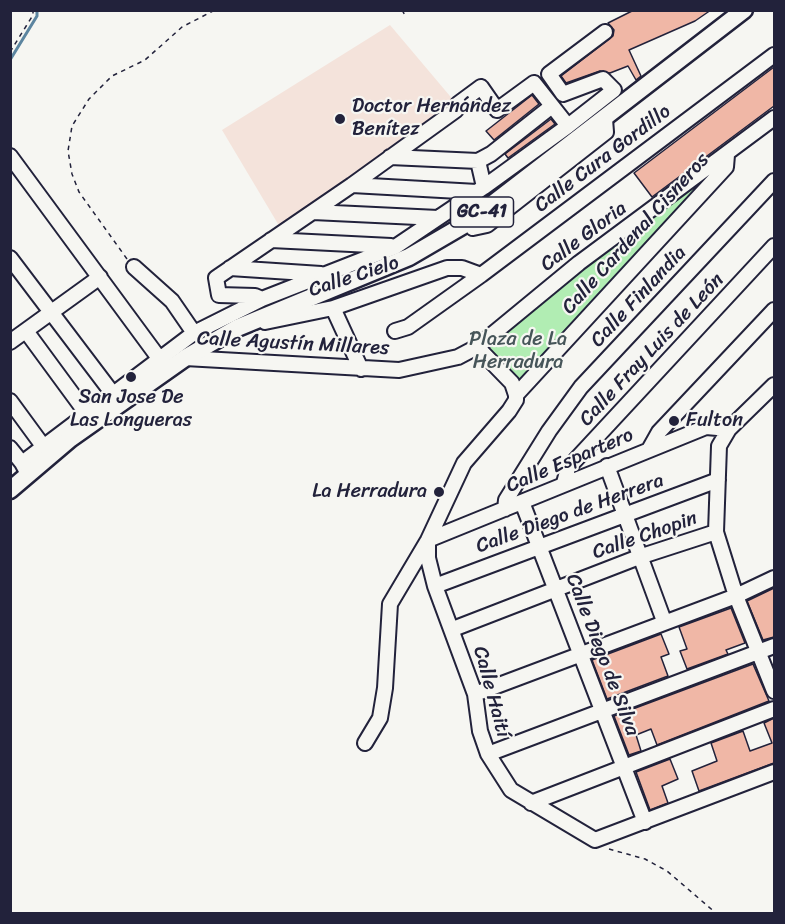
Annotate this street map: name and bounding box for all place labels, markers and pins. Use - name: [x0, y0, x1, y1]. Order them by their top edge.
- place label: Doctor Hernández Benítez: [352, 95, 511, 142]
- marker: Doctor Hernández Benítez: [333, 112, 347, 126]
- marker: San Jose De Las Longueras: [124, 370, 138, 384]
- place label: San Jose De Las Longueras: [70, 386, 192, 433]
- place label: Fulton: [686, 409, 743, 433]
- marker: Fulton: [667, 414, 681, 428]
- place label: La Herradura: [312, 480, 427, 504]
- marker: La Herradura: [432, 485, 446, 499]

